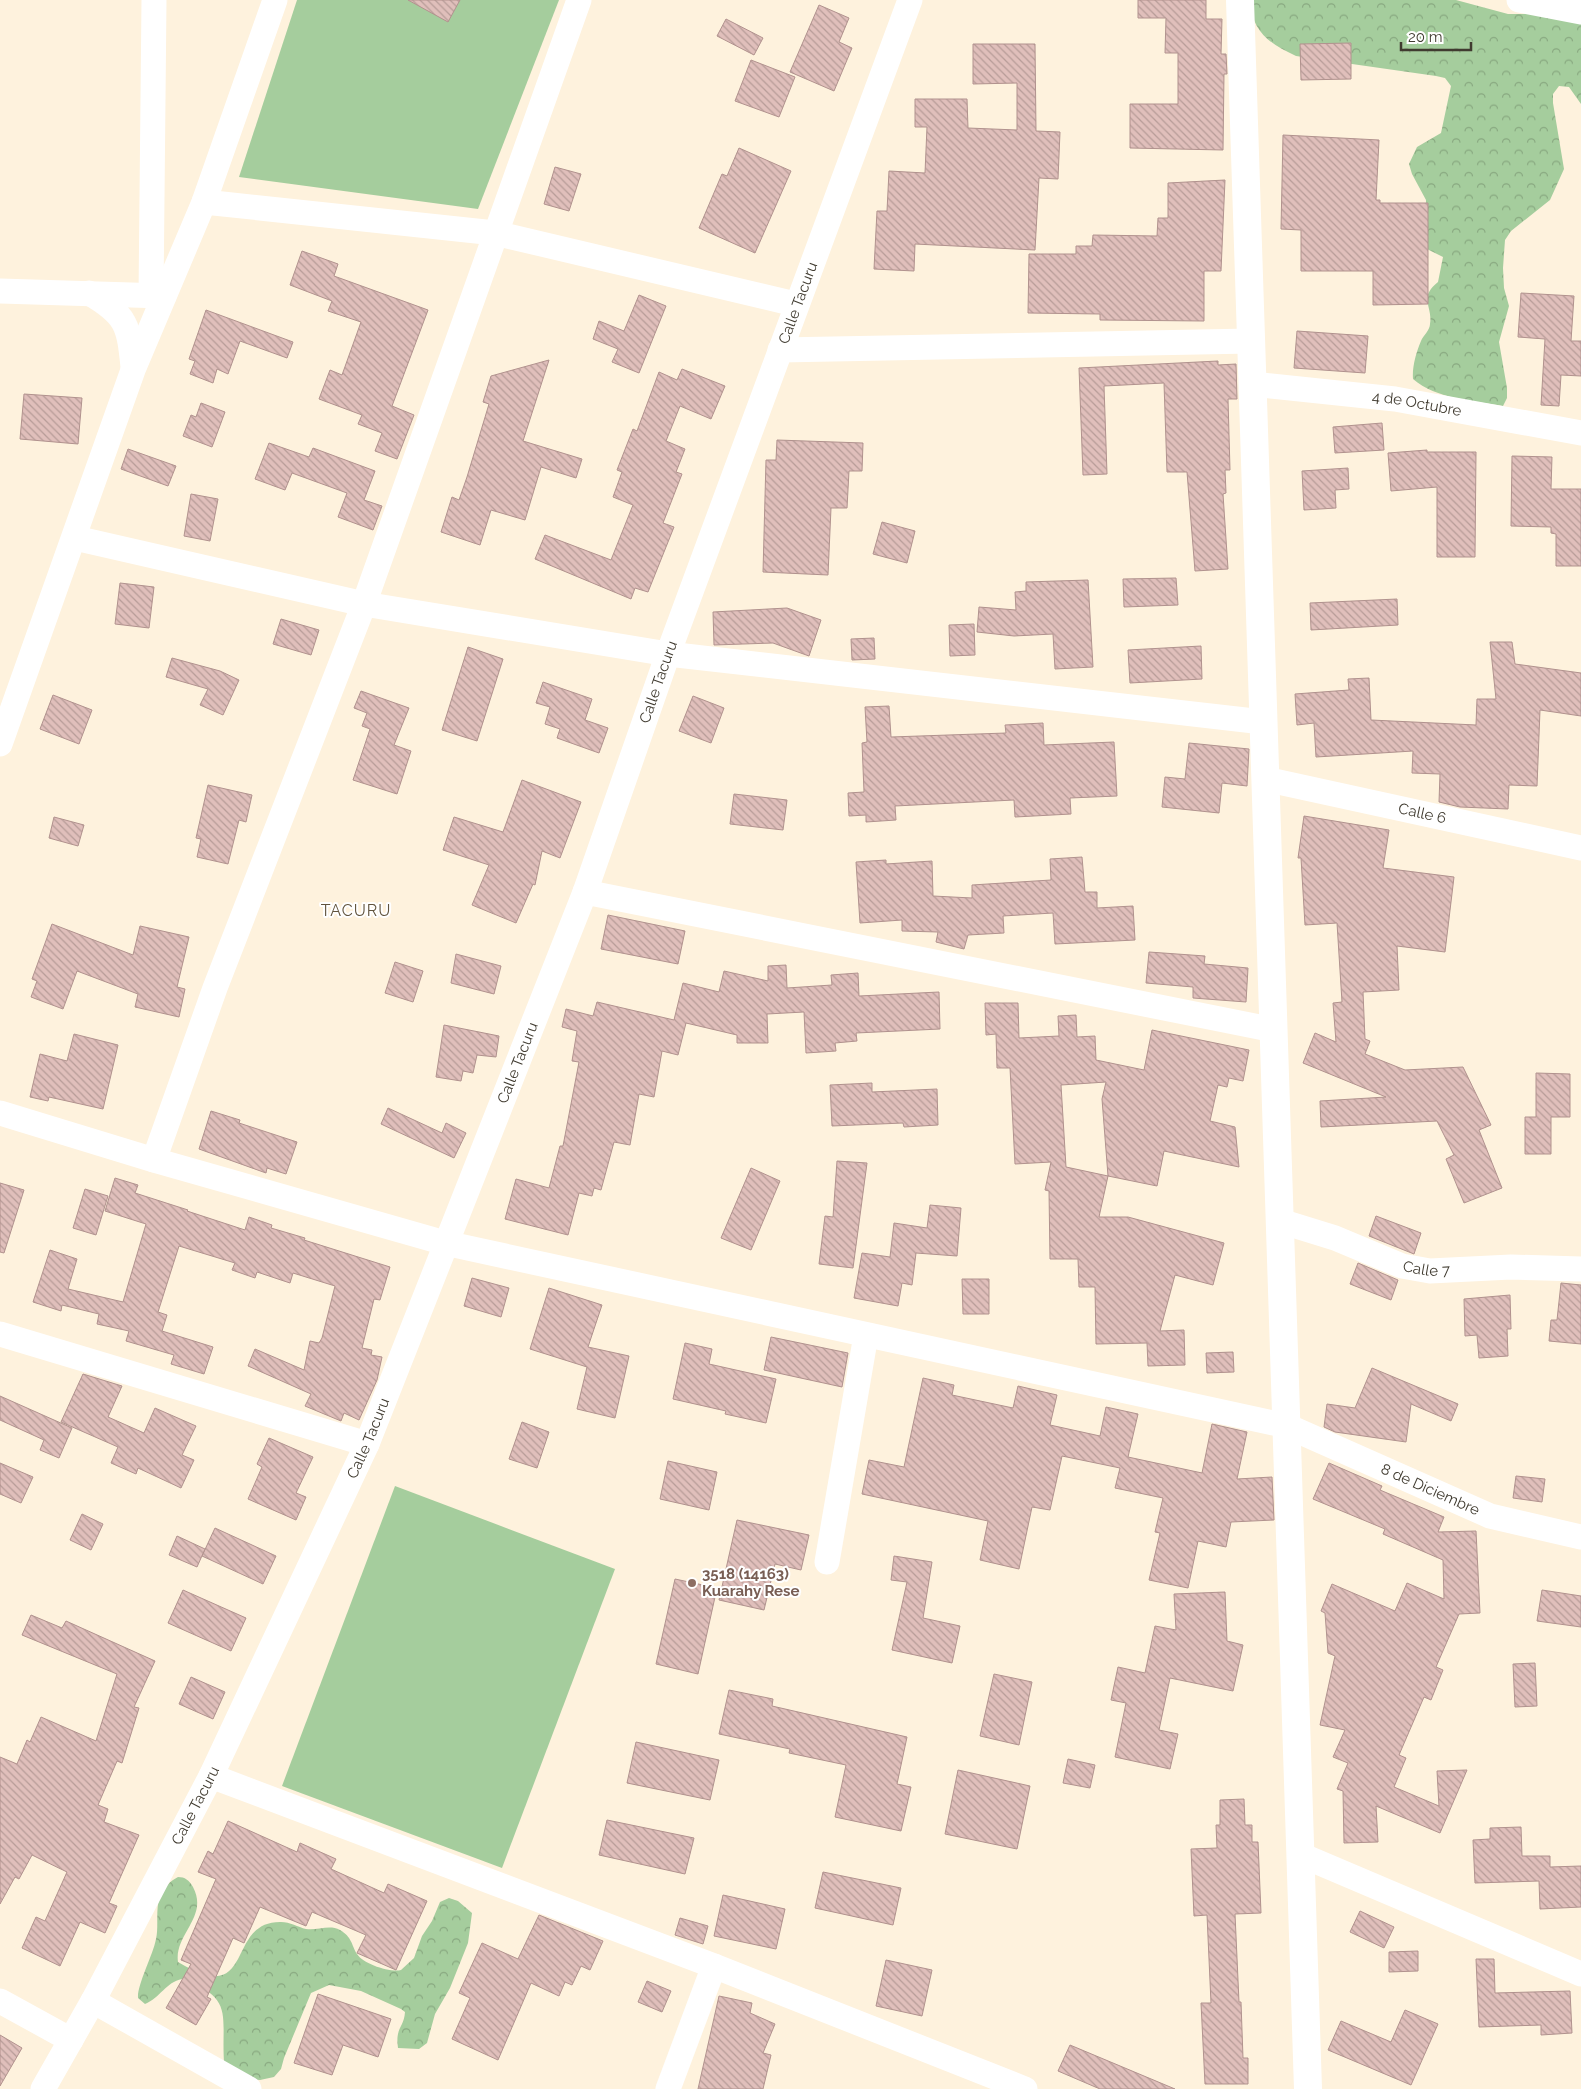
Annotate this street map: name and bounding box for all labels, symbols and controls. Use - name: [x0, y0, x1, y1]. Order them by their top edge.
- scale bar: [1401, 20, 1471, 52]
- text: 20 m: [1408, 28, 1443, 46]
- street label: Calle Tacuru: [775, 259, 821, 346]
- street label: 4 de Octubre: [1371, 388, 1463, 420]
- street label: Calle Tacuru: [636, 638, 681, 726]
- street label: Calle 6: [1397, 799, 1448, 827]
- district label: TACURU: [321, 901, 391, 920]
- street label: Calle Tacuru: [493, 1019, 542, 1106]
- street label: Calle 7: [1402, 1257, 1450, 1280]
- street label: Calle Tacuru: [343, 1395, 393, 1481]
- street label: 8 de Diciembre: [1378, 1460, 1483, 1519]
- place label: 3518 (14163) Kuarahy Rese: [702, 1565, 800, 1600]
- marker: 3518 (14163) Kuarahy Rese: [686, 1577, 698, 1589]
- street label: Calle Tacuru: [168, 1763, 223, 1848]

